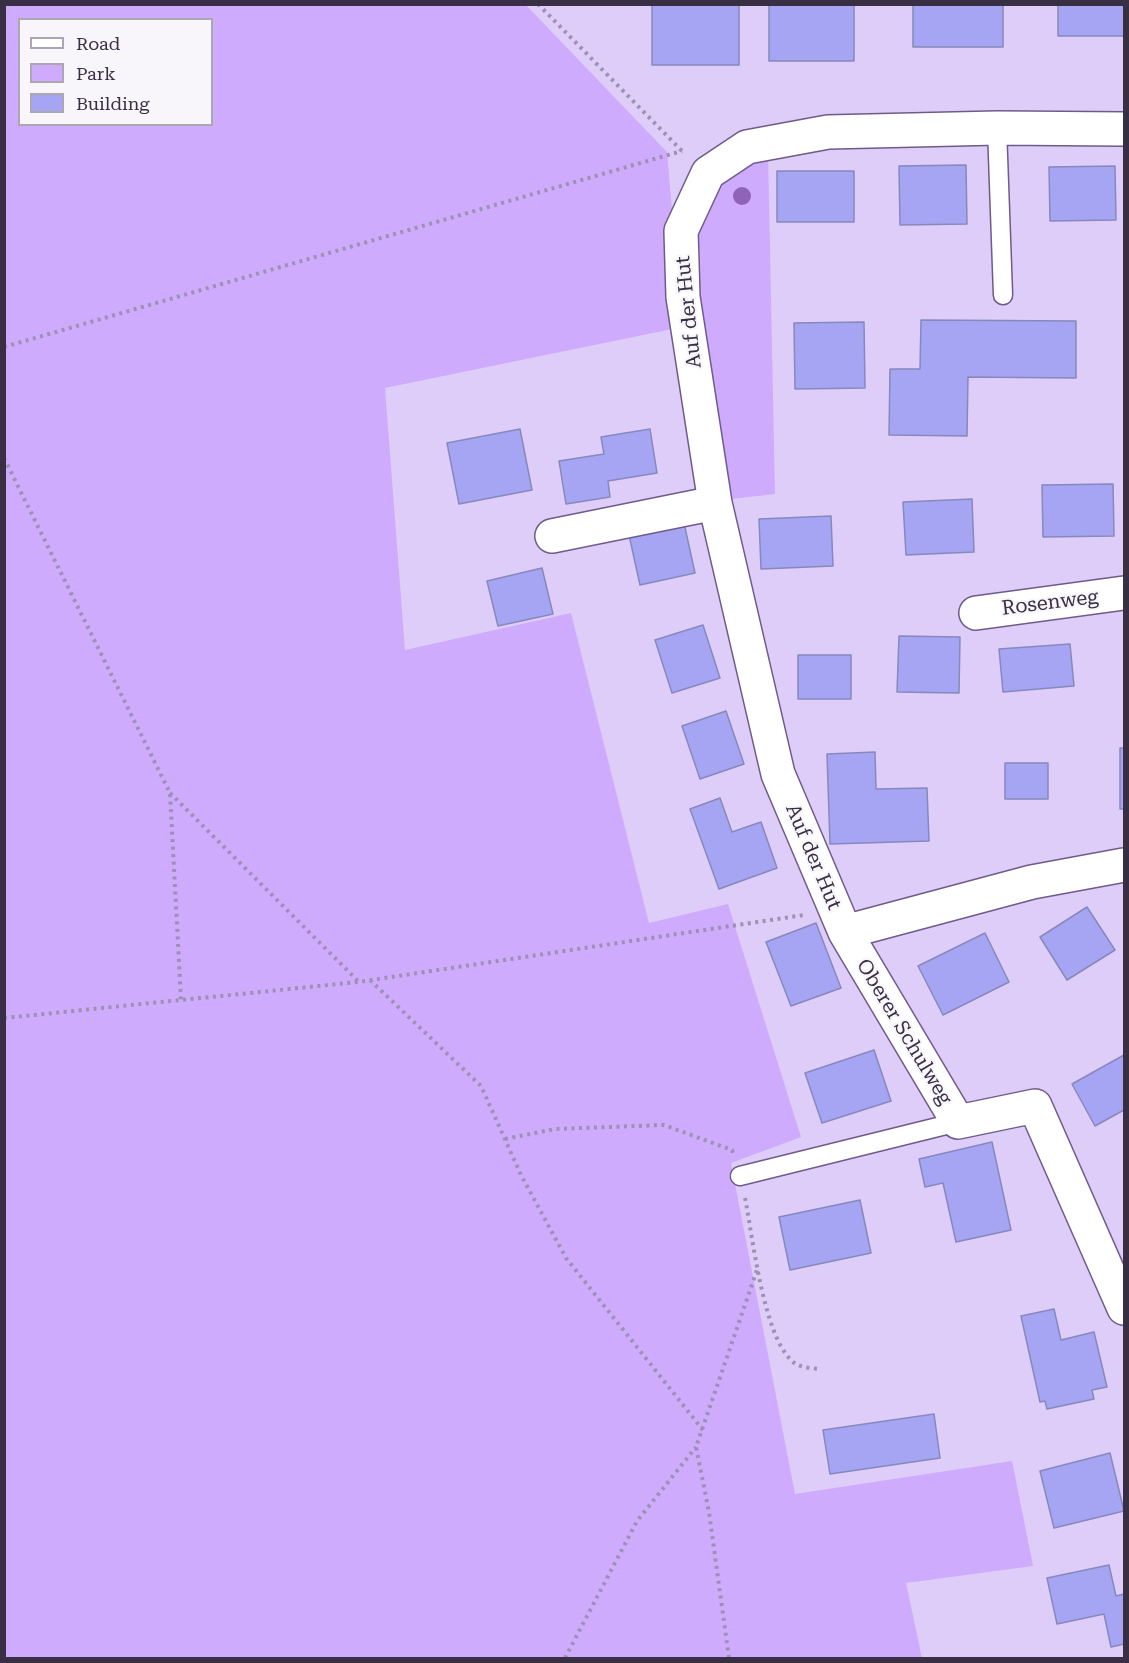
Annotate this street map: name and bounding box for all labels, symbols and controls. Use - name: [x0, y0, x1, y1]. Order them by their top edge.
- legend: [18, 18, 213, 126]
- text: Road: [76, 33, 120, 54]
- text: Park: [76, 63, 116, 84]
- text: Building: [76, 93, 150, 114]
- street label: Auf der Hut: [671, 255, 707, 369]
- street label: Rosenweg: [1000, 585, 1100, 621]
- street label: Auf der Hut: [780, 800, 846, 914]
- street label: Oberer Schulweg: [851, 955, 957, 1109]

